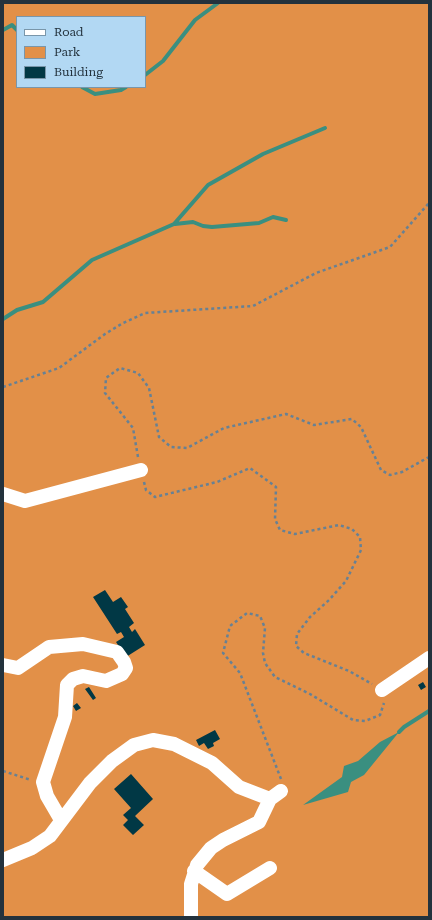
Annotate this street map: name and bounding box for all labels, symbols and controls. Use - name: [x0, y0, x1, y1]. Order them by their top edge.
- legend: [16, 16, 146, 88]
- text: Road: [54, 25, 83, 39]
- text: Park: [54, 45, 80, 59]
- text: Building: [54, 65, 103, 79]

